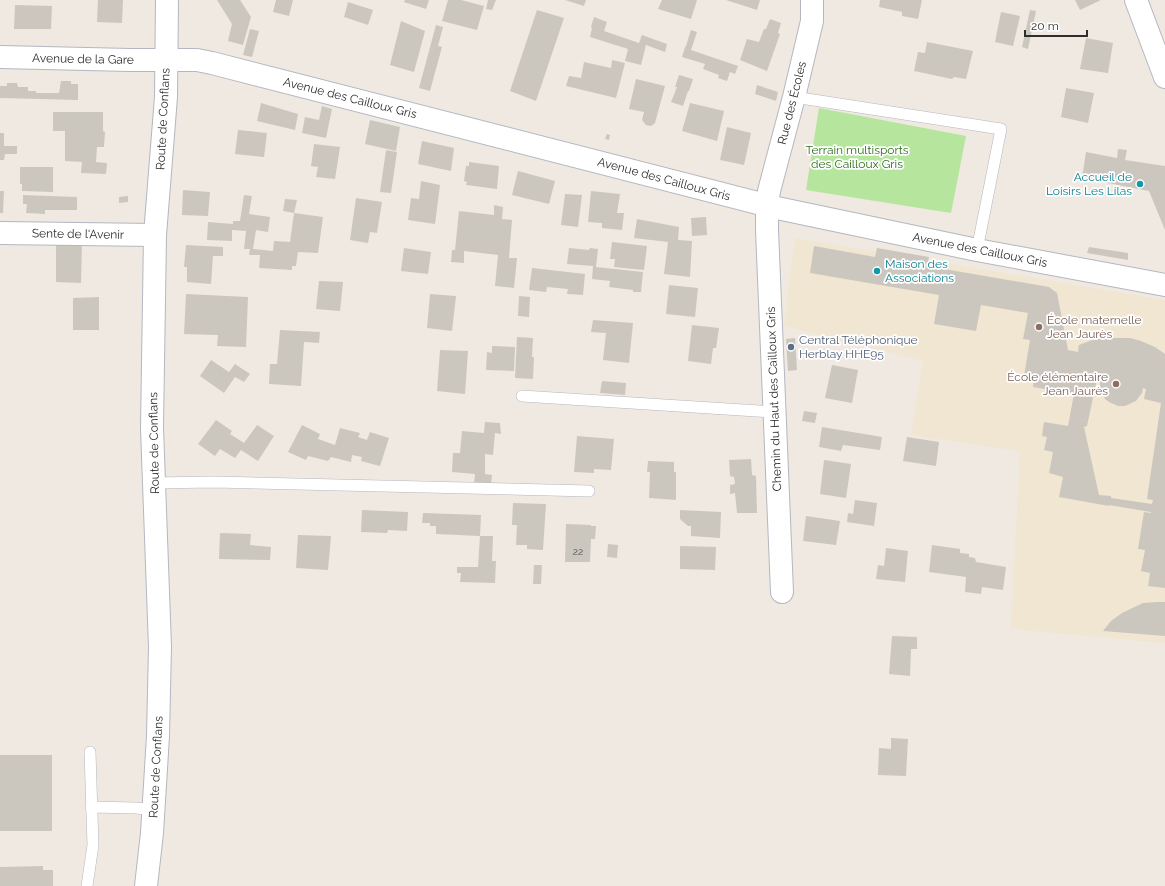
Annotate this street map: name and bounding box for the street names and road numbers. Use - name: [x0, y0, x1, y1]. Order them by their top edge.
- street label: Avenue de la Gare: [32, 51, 134, 67]
- street label: Rue des Écoles: [775, 60, 809, 146]
- street label: Route de Conflans: [153, 67, 173, 170]
- street label: Avenue des Cailloux Gris: [282, 75, 418, 121]
- street label: Avenue des Cailloux Gris: [596, 155, 732, 204]
- street label: Sente de l'Avenir: [32, 226, 125, 242]
- street label: Avenue des Cailloux Gris: [911, 230, 1049, 270]
- street label: Chemin du Haut des Cailloux Gris: [764, 306, 784, 492]
- street label: Route de Conflans: [146, 392, 162, 494]
- street label: Route de Conflans: [146, 715, 166, 818]

